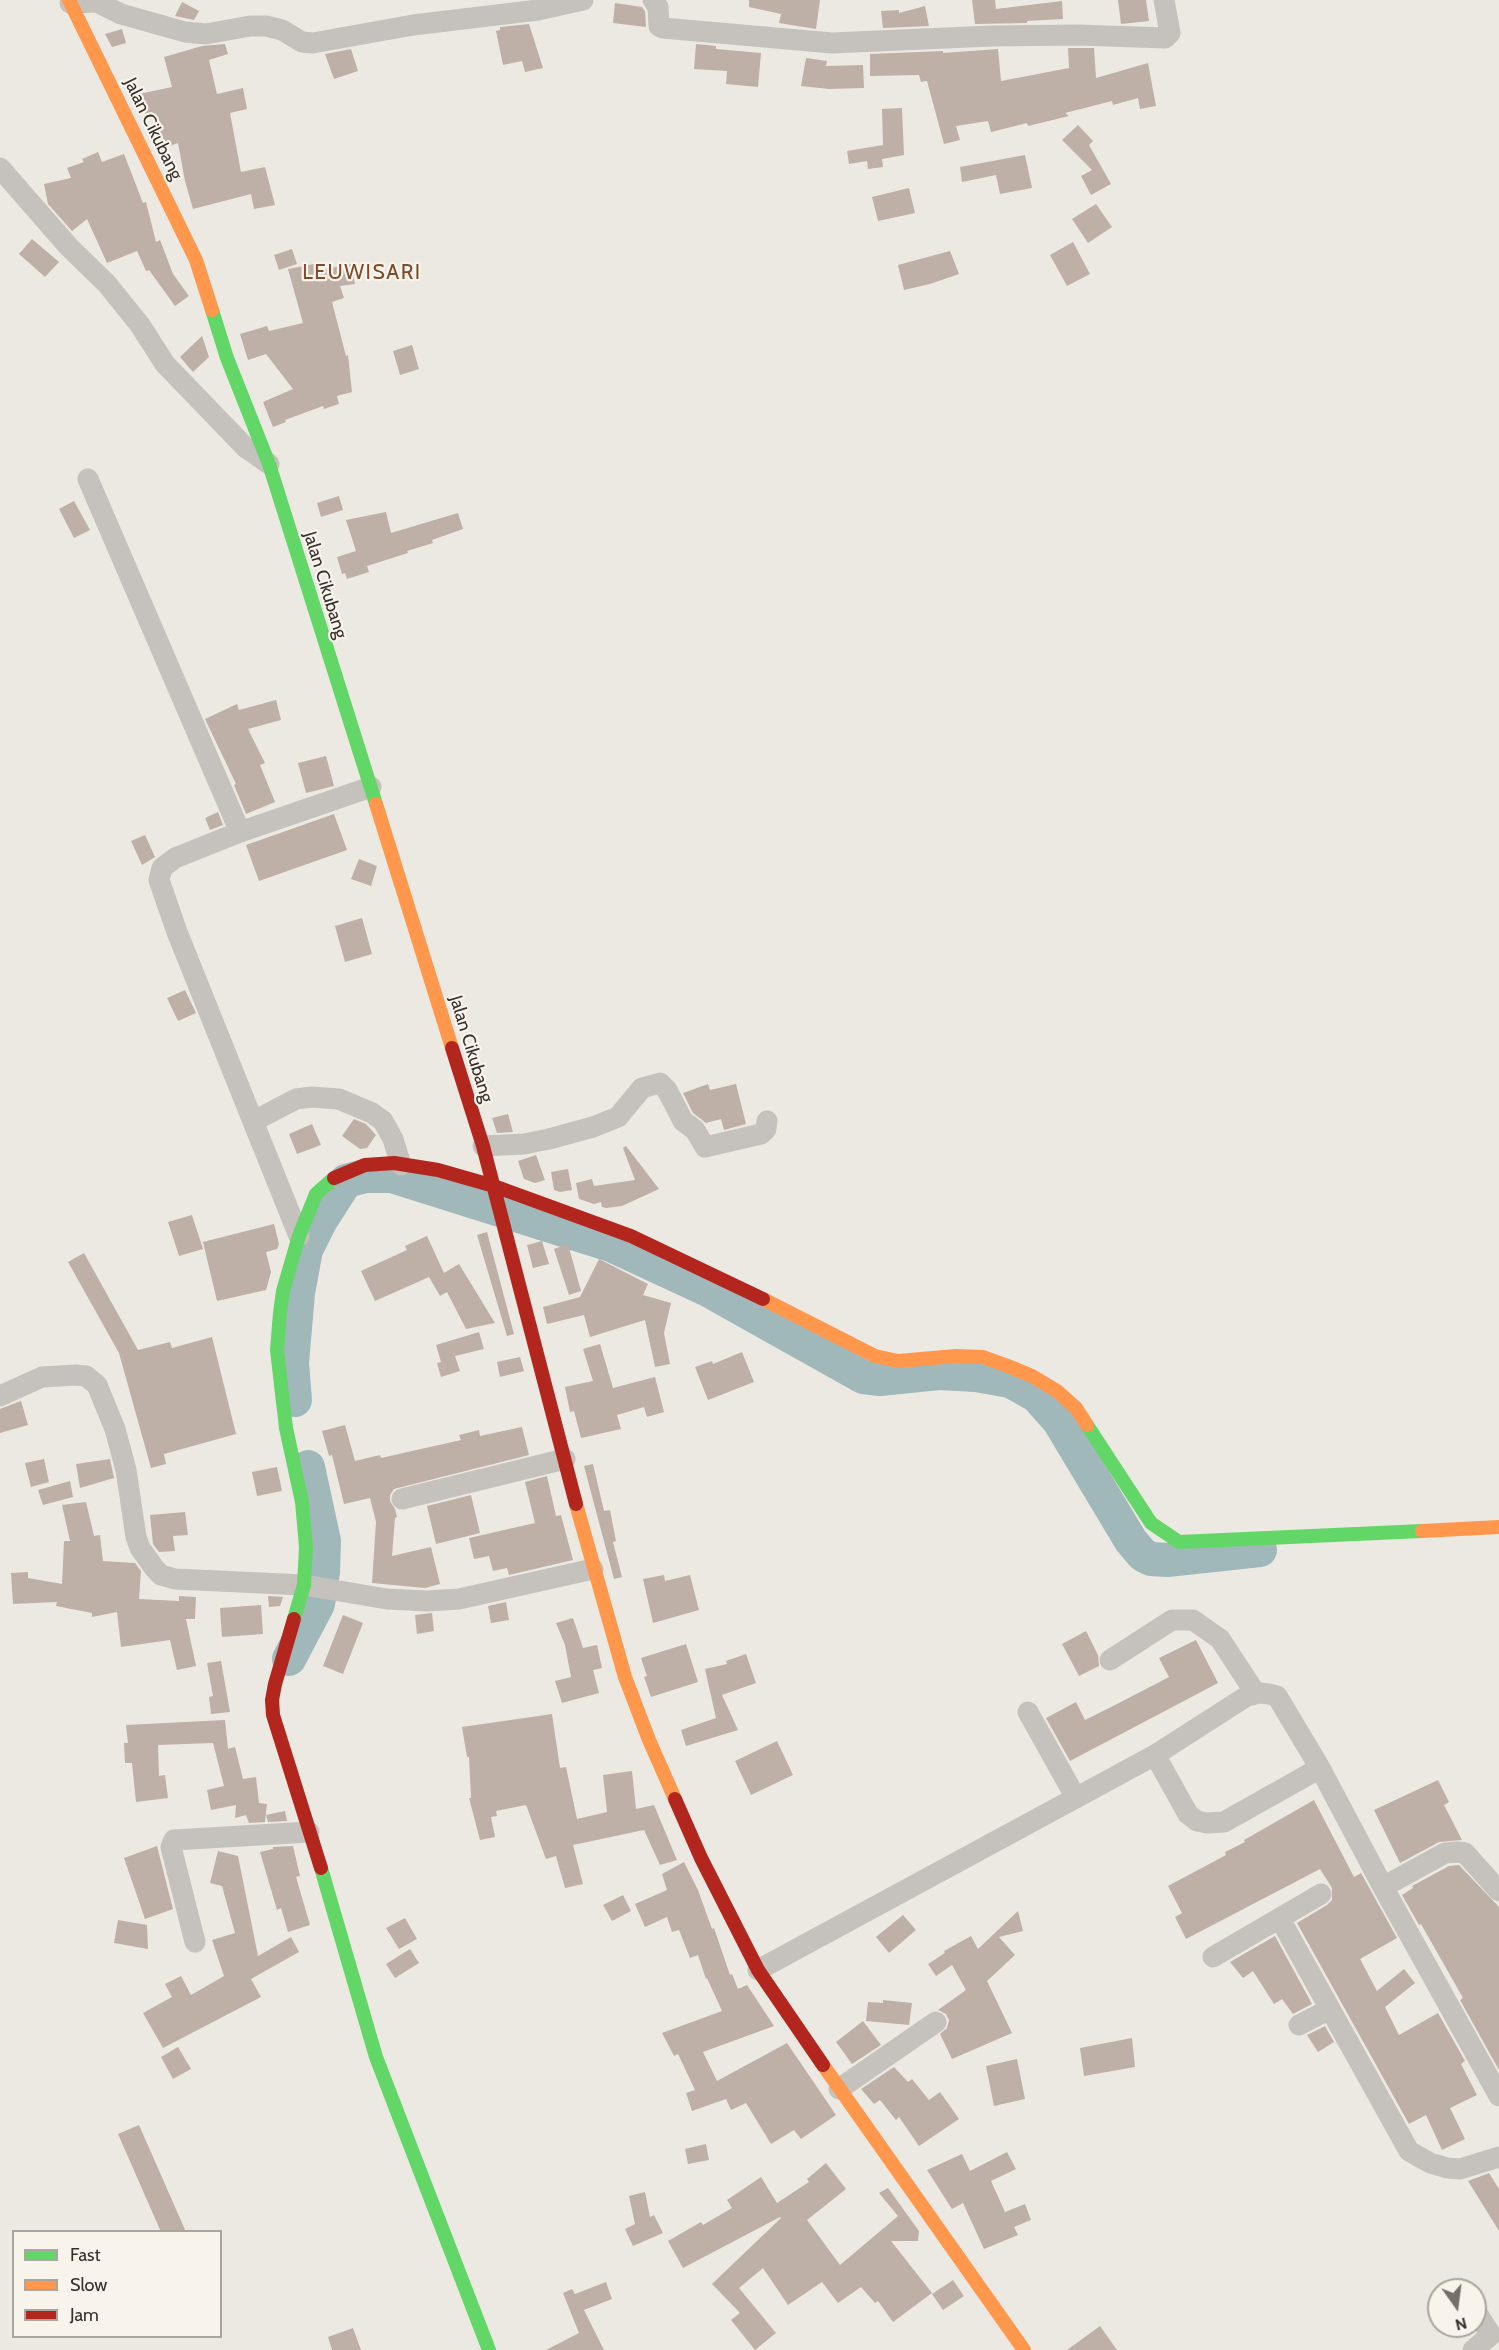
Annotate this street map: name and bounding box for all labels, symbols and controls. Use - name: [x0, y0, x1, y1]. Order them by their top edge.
- street label: Jalan Cikubang: [119, 75, 187, 183]
- district label: LEUWISARI: [302, 260, 422, 286]
- street label: Jalan Cikubang: [298, 529, 352, 641]
- street label: Jalan Cikubang: [444, 993, 498, 1105]
- legend: [12, 2230, 222, 2338]
- text: Fast: [70, 2244, 101, 2266]
- text: Slow: [70, 2274, 107, 2296]
- north arrow: [1427, 2278, 1487, 2338]
- text: Jam: [70, 2304, 99, 2326]
- text: N: [1453, 2313, 1469, 2335]

